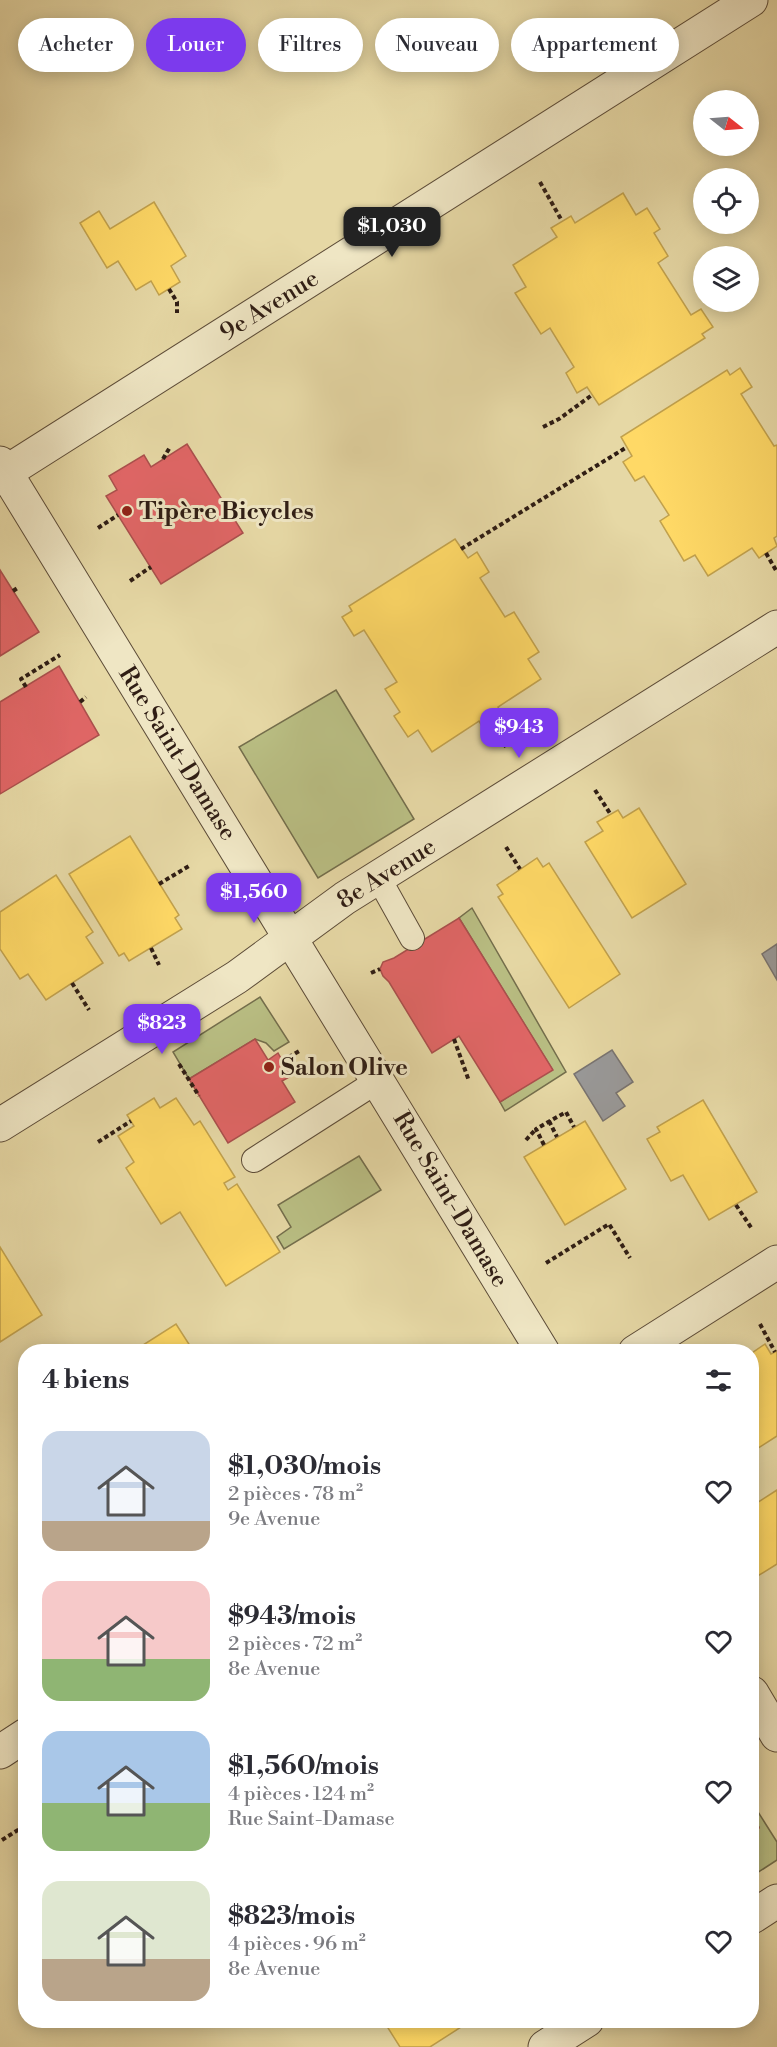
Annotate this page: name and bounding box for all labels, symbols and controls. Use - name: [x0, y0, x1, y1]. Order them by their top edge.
- chip: Acheter: [18, 18, 134, 72]
- chip: Louer: [146, 18, 246, 72]
- chip: Filtres: [258, 18, 363, 72]
- chip: Nouveau: [375, 18, 499, 72]
- chip: Appartement: [511, 18, 679, 72]
- north arrow: [693, 90, 759, 156]
- map controls: [693, 90, 759, 312]
- button: locate: [693, 168, 759, 234]
- pin: $1,030: [343, 207, 441, 258]
- text: $1,030: [358, 214, 427, 239]
- button: layers: [693, 246, 759, 312]
- street label: 9e Avenue: [215, 264, 324, 348]
- place label: Tipère Bicycles: [139, 497, 314, 527]
- marker: Tipère Bicycles: [120, 504, 134, 518]
- street label: Rue Saint-Damase: [111, 661, 243, 846]
- pin: $943: [483, 708, 555, 759]
- text: $943: [494, 715, 544, 740]
- street label: 8e Avenue: [332, 832, 441, 916]
- pin: $1,560: [205, 873, 303, 924]
- text: $1,560: [220, 880, 288, 905]
- pin: $823: [126, 1004, 198, 1055]
- text: $823: [137, 1011, 187, 1036]
- place label: Salon Olive: [281, 1053, 408, 1083]
- marker: Salon Olive: [262, 1060, 276, 1074]
- street label: Rue Saint-Damase: [386, 1106, 515, 1293]
- text: 4 biens: [42, 1364, 129, 1396]
- icon: filters: [702, 1364, 735, 1397]
- text: $1,030/mois: [228, 1450, 381, 1482]
- icon: home: [90, 1455, 162, 1527]
- icon: heart: [702, 1475, 735, 1508]
- text: 2 pièces · 78 m²: [228, 1482, 363, 1507]
- text: 9e Avenue: [228, 1507, 320, 1532]
- text: $943/mois: [228, 1600, 356, 1632]
- icon: home: [90, 1605, 162, 1677]
- icon: heart: [702, 1625, 735, 1658]
- text: 2 pièces · 72 m²: [228, 1632, 362, 1657]
- text: 8e Avenue: [228, 1657, 320, 1682]
- text: $1,560/mois: [228, 1750, 379, 1782]
- icon: home: [90, 1755, 162, 1827]
- icon: heart: [702, 1775, 735, 1808]
- text: 4 pièces · 124 m²: [228, 1782, 374, 1807]
- text: Rue Saint-Damase: [228, 1807, 395, 1832]
- text: $823/mois: [228, 1900, 355, 1932]
- icon: home: [90, 1905, 162, 1977]
- icon: heart: [702, 1925, 735, 1958]
- text: 4 pièces · 96 m²: [228, 1932, 366, 1957]
- text: 8e Avenue: [228, 1957, 320, 1982]

